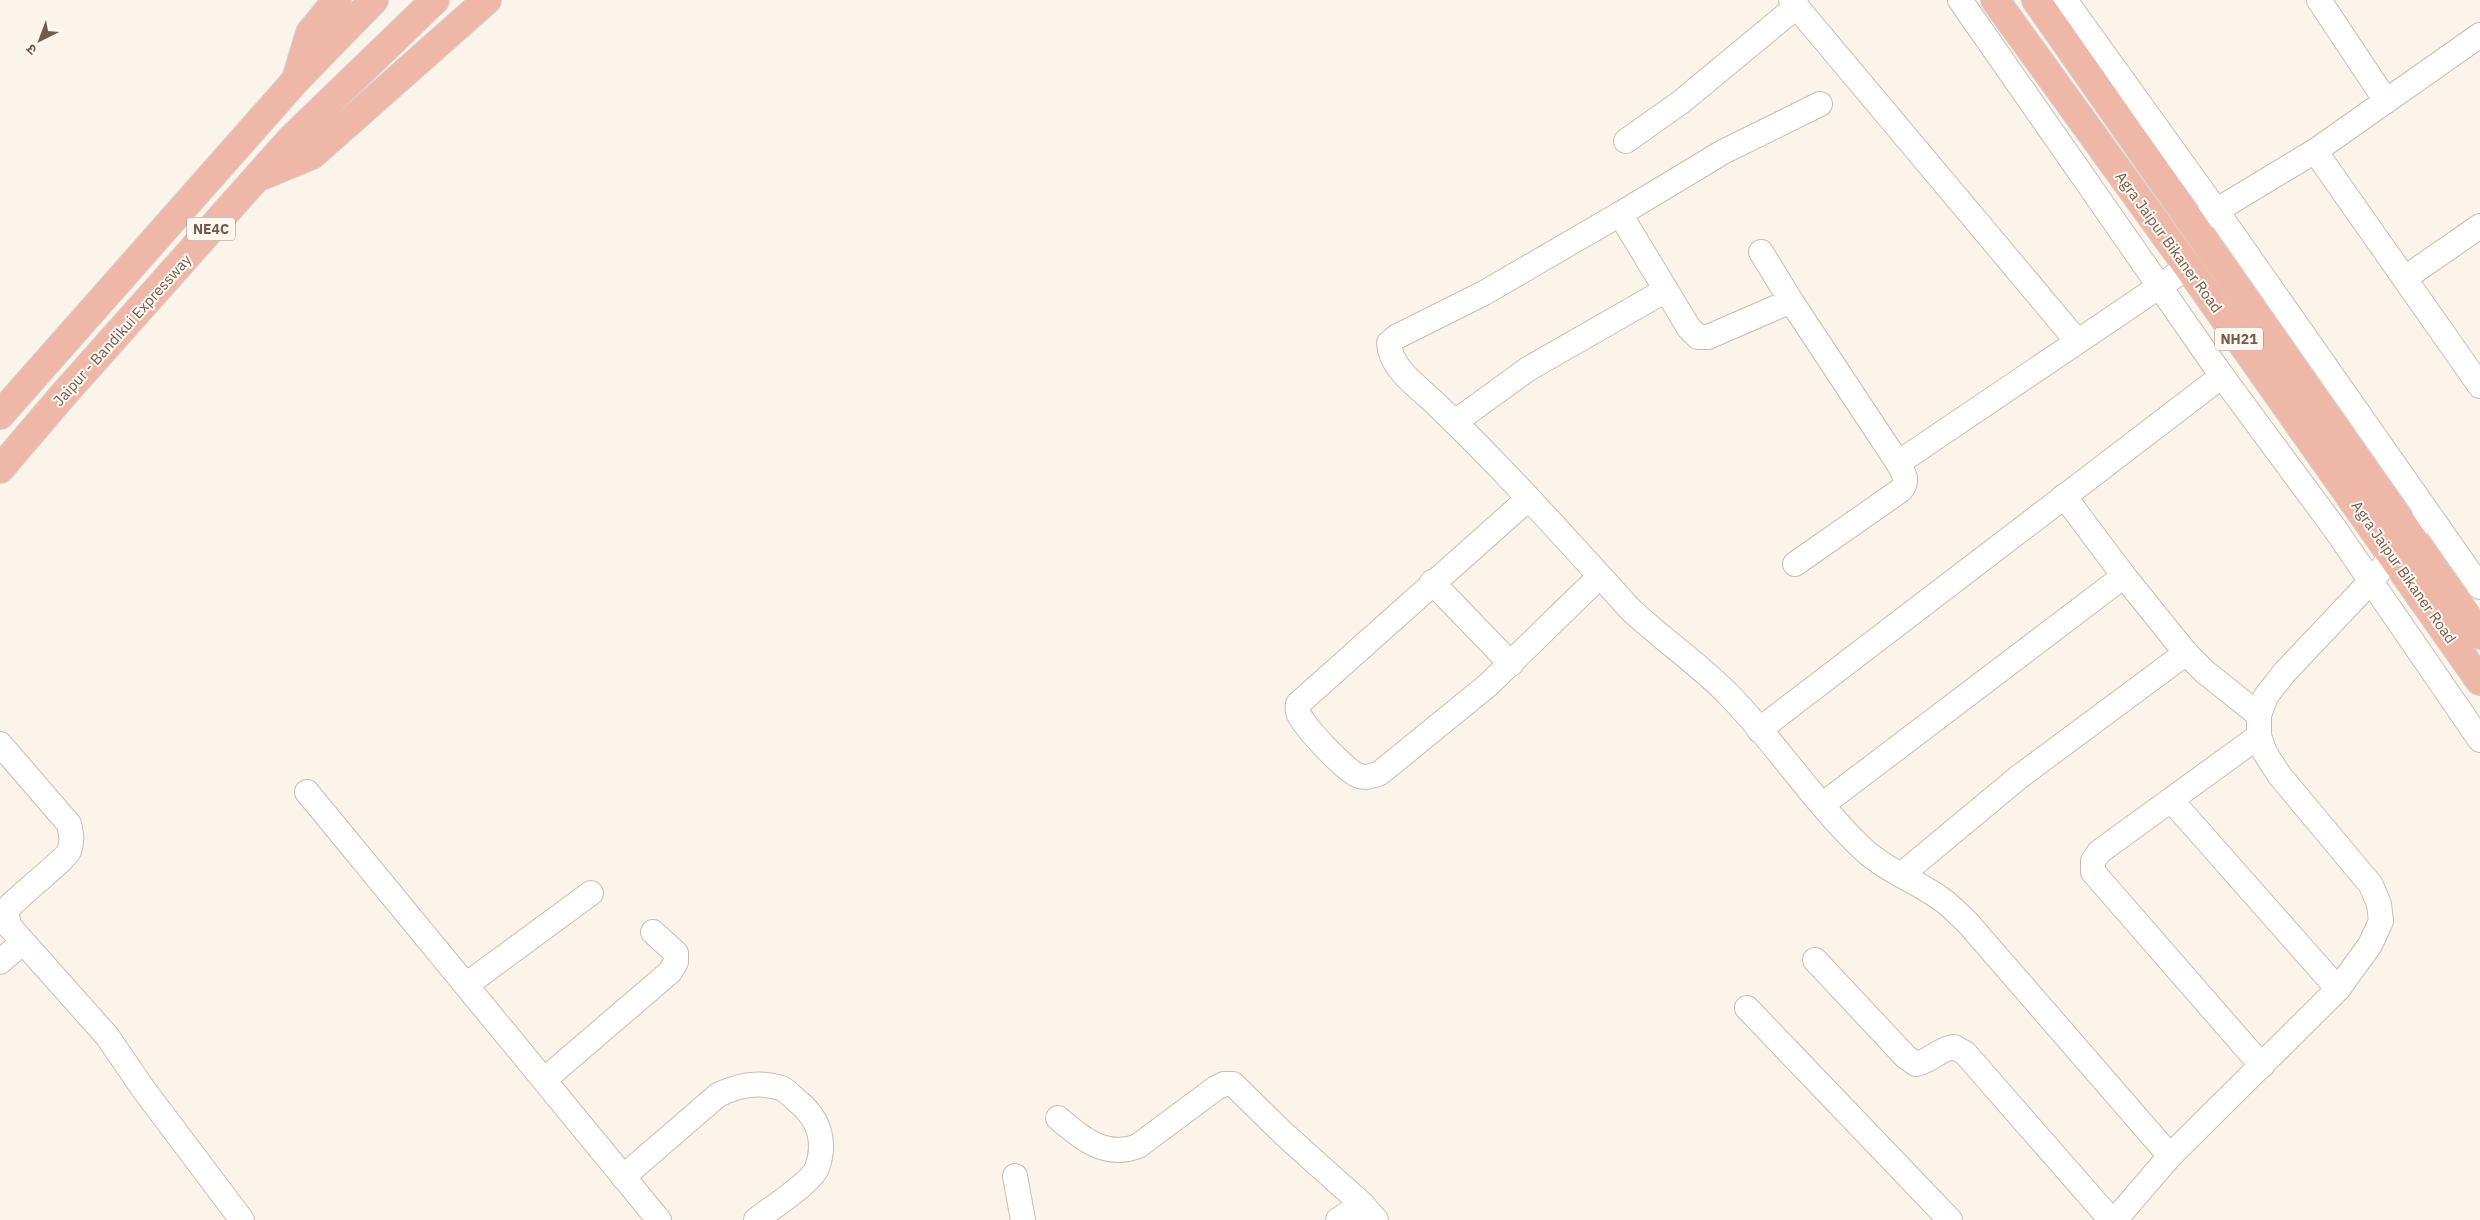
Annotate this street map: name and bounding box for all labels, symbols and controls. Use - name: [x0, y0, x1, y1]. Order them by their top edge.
- north arrow: [15, 15, 65, 65]
- text: उ: [22, 40, 40, 59]
- street label: Agra Jaipur Bikaner Road: [2111, 168, 2227, 316]
- road number: NE4C: [187, 218, 235, 240]
- street label: Jaipur - Bandikui Expressway: [49, 250, 195, 410]
- road number: NH21: [2215, 328, 2263, 350]
- street label: Agra Jaipur Bikaner Road: [2347, 497, 2461, 647]

